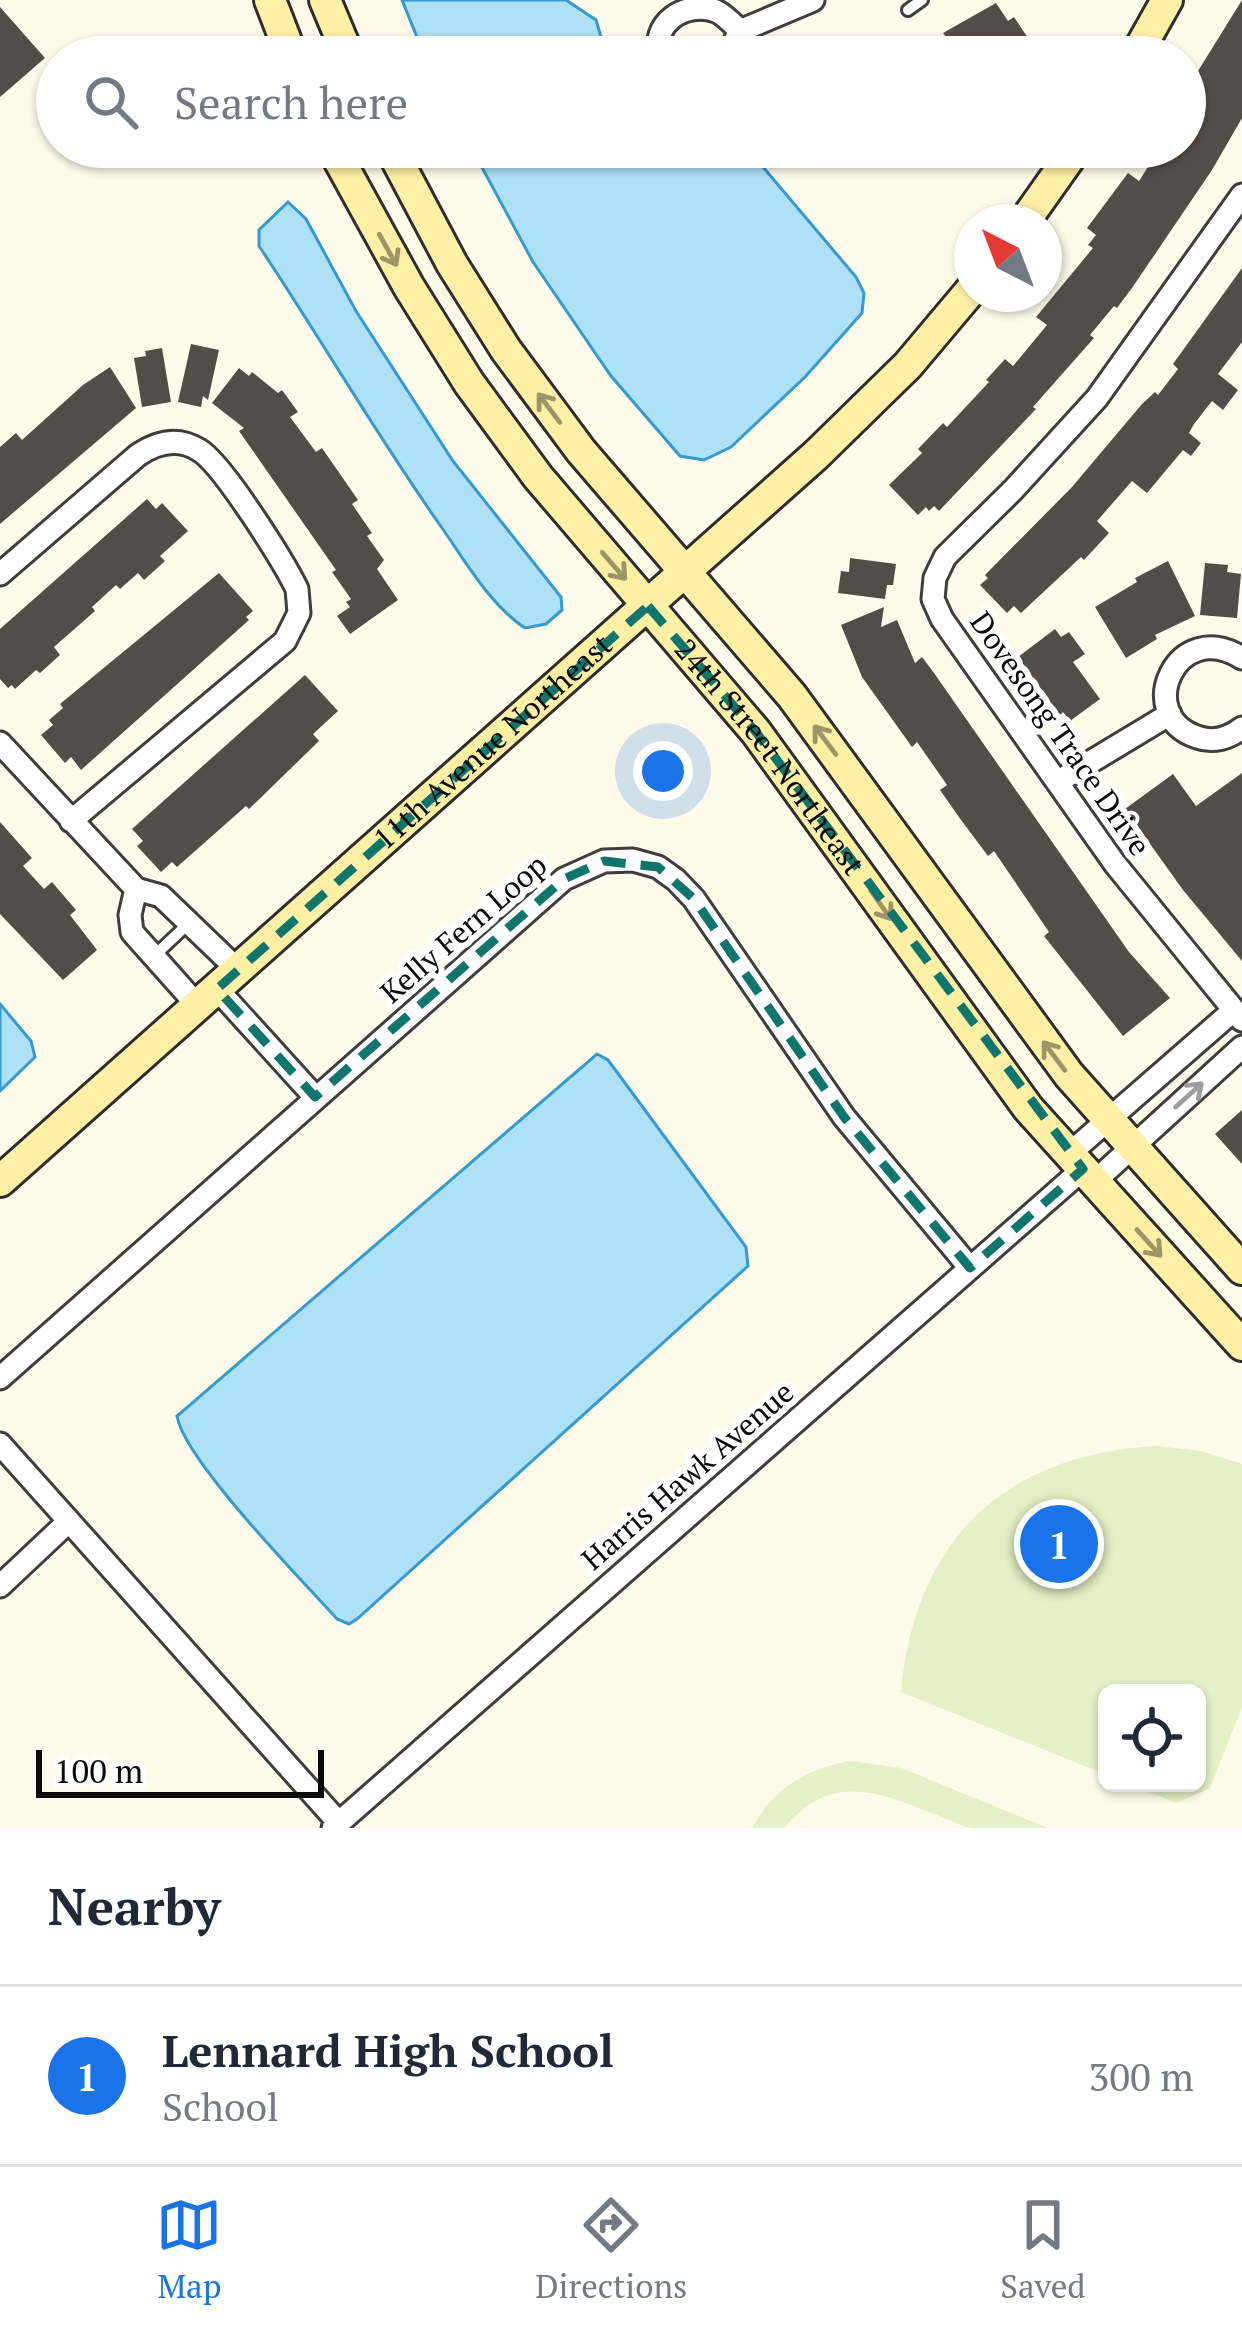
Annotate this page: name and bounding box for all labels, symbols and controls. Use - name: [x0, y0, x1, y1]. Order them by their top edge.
- search box: [36, 36, 1206, 168]
- icon: search: [78, 69, 144, 135]
- text: Search here: [174, 72, 408, 132]
- north arrow: [954, 204, 1062, 312]
- one-way arrow: [377, 231, 400, 266]
- one-way arrow: [536, 392, 562, 425]
- one-way arrow: [600, 550, 627, 581]
- street label: Dovesong Trace Drive: [961, 603, 1160, 863]
- street label: 11th Avenue Northeast: [365, 625, 620, 858]
- street label: 24th Street Northeast: [666, 630, 874, 883]
- one-way arrow: [813, 724, 839, 756]
- your location: [633, 741, 693, 801]
- street label: Kelly Fern Loop: [372, 845, 555, 1012]
- one-way arrow: [868, 888, 893, 921]
- one-way arrow: [1041, 1040, 1067, 1072]
- one-way arrow: [1173, 1082, 1203, 1109]
- one-way arrow: [1135, 1228, 1162, 1258]
- street label: Harris Hawk Avenue: [573, 1372, 802, 1578]
- pin: 1: [1020, 1499, 1098, 1589]
- map controls: [1098, 1684, 1206, 1792]
- button: locate: [1098, 1684, 1206, 1792]
- scale bar: [36, 1744, 324, 1797]
- text: 100 m: [54, 1749, 143, 1792]
- text: Nearby: [48, 1872, 221, 1940]
- text: Lennard High School: [162, 2020, 614, 2080]
- text: 1: [76, 2050, 98, 2102]
- text: 300 m: [1089, 2050, 1194, 2102]
- text: School: [162, 2080, 279, 2132]
- tab: Map: [156, 2192, 222, 2307]
- tab: Directions: [535, 2192, 687, 2307]
- tab: Saved: [1000, 2192, 1086, 2307]

